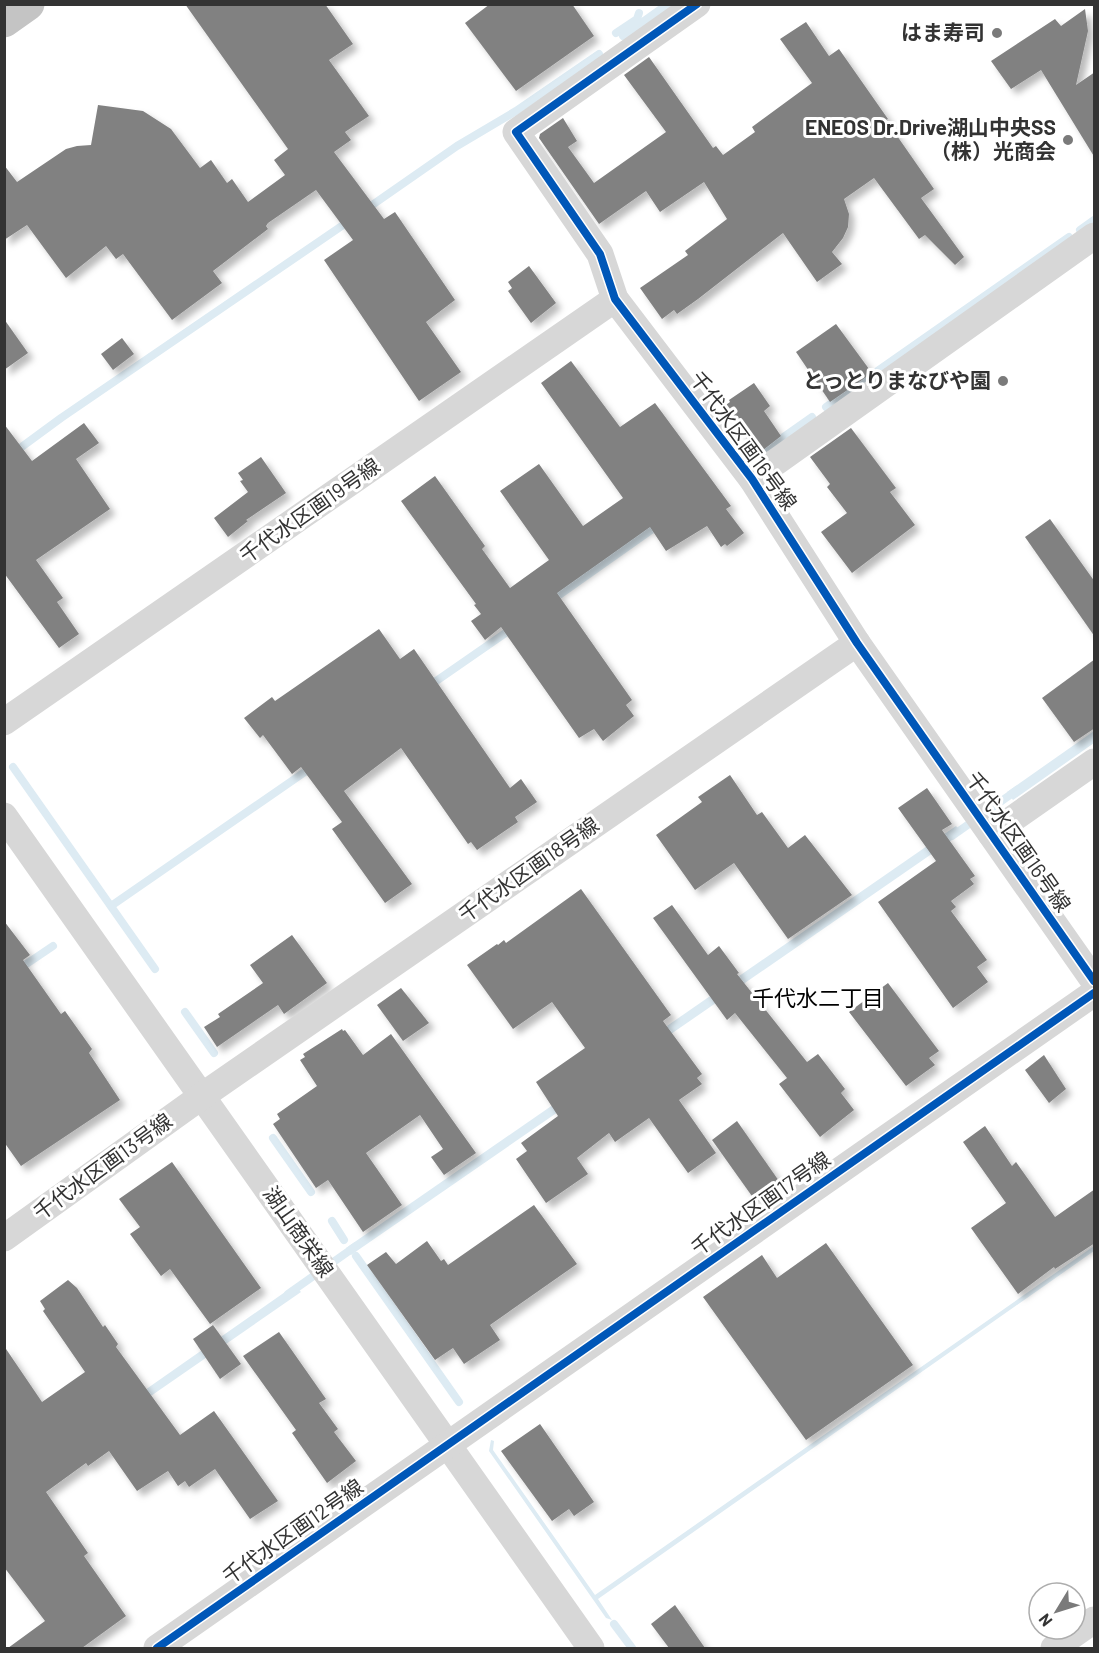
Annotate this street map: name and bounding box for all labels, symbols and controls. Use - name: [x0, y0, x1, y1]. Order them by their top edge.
- place label: はま寿司: [901, 19, 985, 44]
- marker: はま寿司: [990, 26, 1004, 40]
- place label: ENEOS Dr.Drive湖山中央SS （株）光商会: [805, 114, 1056, 163]
- marker: ENEOS Dr.Drive湖山中央SS （株）光商会: [1061, 133, 1075, 147]
- street label: 千代水区画16号線: [686, 366, 803, 514]
- place label: とっとりまなびや園: [803, 367, 991, 392]
- marker: とっとりまなびや園: [996, 374, 1010, 388]
- street label: 千代水区画19号線: [234, 452, 384, 567]
- street label: 千代水区画16号線: [962, 766, 1077, 916]
- street label: 千代水区画18号線: [453, 811, 603, 926]
- district label: 千代水二丁目: [752, 984, 884, 1010]
- street label: 千代水区画13号線: [28, 1107, 176, 1224]
- street label: 千代水区画17号線: [686, 1145, 835, 1260]
- street label: 湖山商栄線: [259, 1181, 340, 1281]
- street label: 千代水区画12号線: [217, 1473, 367, 1589]
- north arrow: [1027, 1581, 1087, 1641]
- text: N: [1034, 1611, 1056, 1631]

